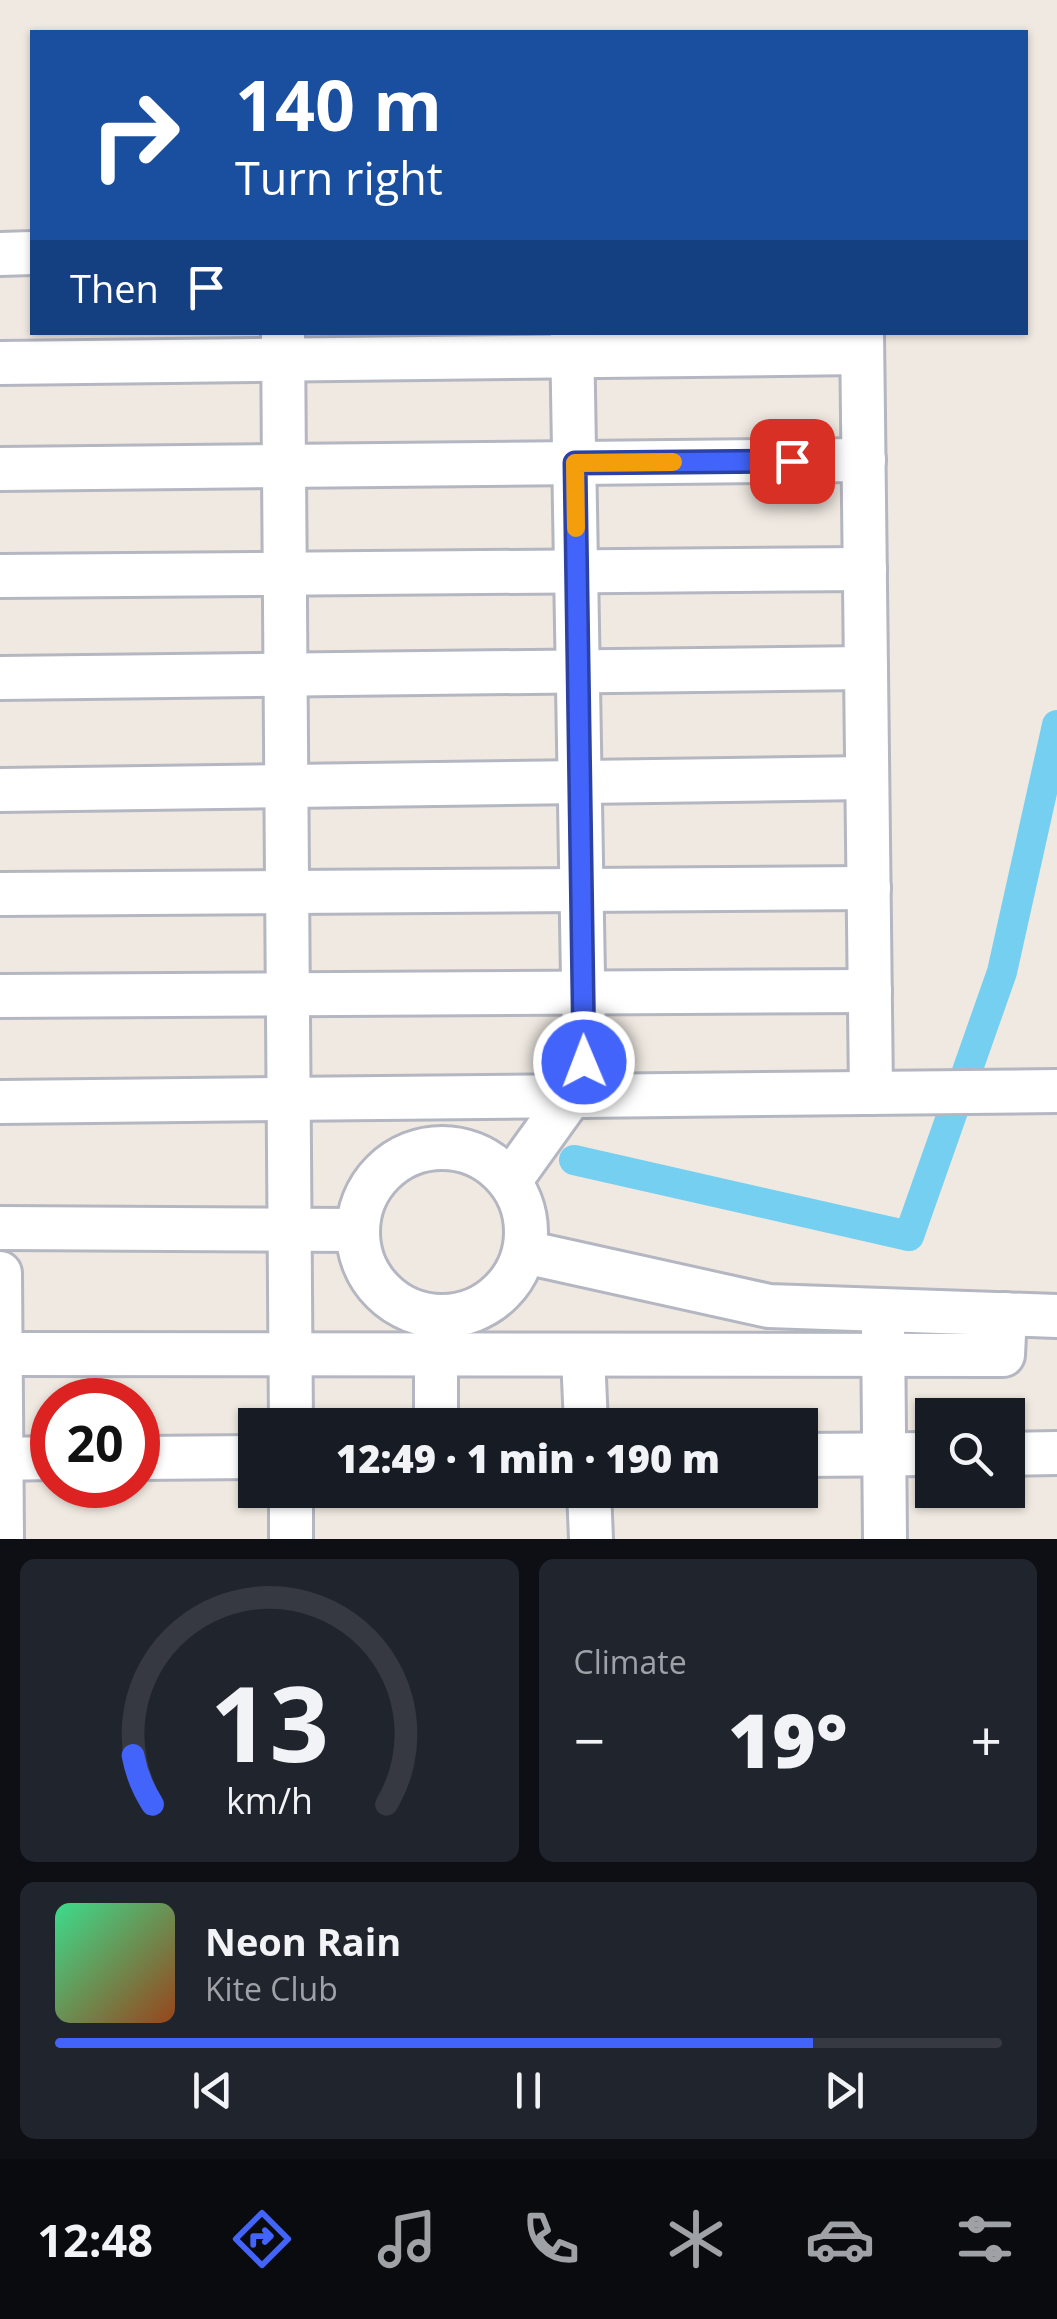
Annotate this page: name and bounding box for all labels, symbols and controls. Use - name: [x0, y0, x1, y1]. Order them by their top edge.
- text: 140 m: [235, 56, 442, 152]
- icon: right: [70, 70, 200, 200]
- text: Turn right: [235, 147, 443, 208]
- icon: arrive: [179, 260, 234, 315]
- text: Then: [70, 262, 159, 314]
- pin: [750, 419, 835, 504]
- icon: arrive: [765, 434, 820, 489]
- position arrow: [532, 1010, 636, 1114]
- speed limit sign: 20: [30, 1378, 160, 1508]
- map controls: [915, 1398, 1025, 1508]
- button: search: [915, 1398, 1025, 1508]
- text: 12:49 · 1 min · 190 m: [336, 1432, 720, 1484]
- text: Climate: [574, 1640, 687, 1683]
- text: 13: [210, 1651, 329, 1792]
- text: 19°: [728, 1688, 848, 1790]
- text: −: [574, 1702, 605, 1777]
- text: +: [971, 1702, 1002, 1777]
- text: km/h: [226, 1776, 313, 1824]
- text: Neon Rain: [205, 1915, 401, 1967]
- text: Kite Club: [205, 1967, 338, 2010]
- icon: previous: [185, 2063, 240, 2118]
- icon: pause: [501, 2063, 556, 2118]
- icon: next: [817, 2063, 872, 2118]
- icon: directions: [227, 2204, 297, 2274]
- icon: music: [372, 2204, 442, 2274]
- icon: phone: [516, 2204, 586, 2274]
- icon: climate: [661, 2204, 731, 2274]
- icon: car: [805, 2204, 875, 2274]
- icon: filters: [950, 2204, 1020, 2274]
- text: 12:48: [37, 2209, 153, 2270]

